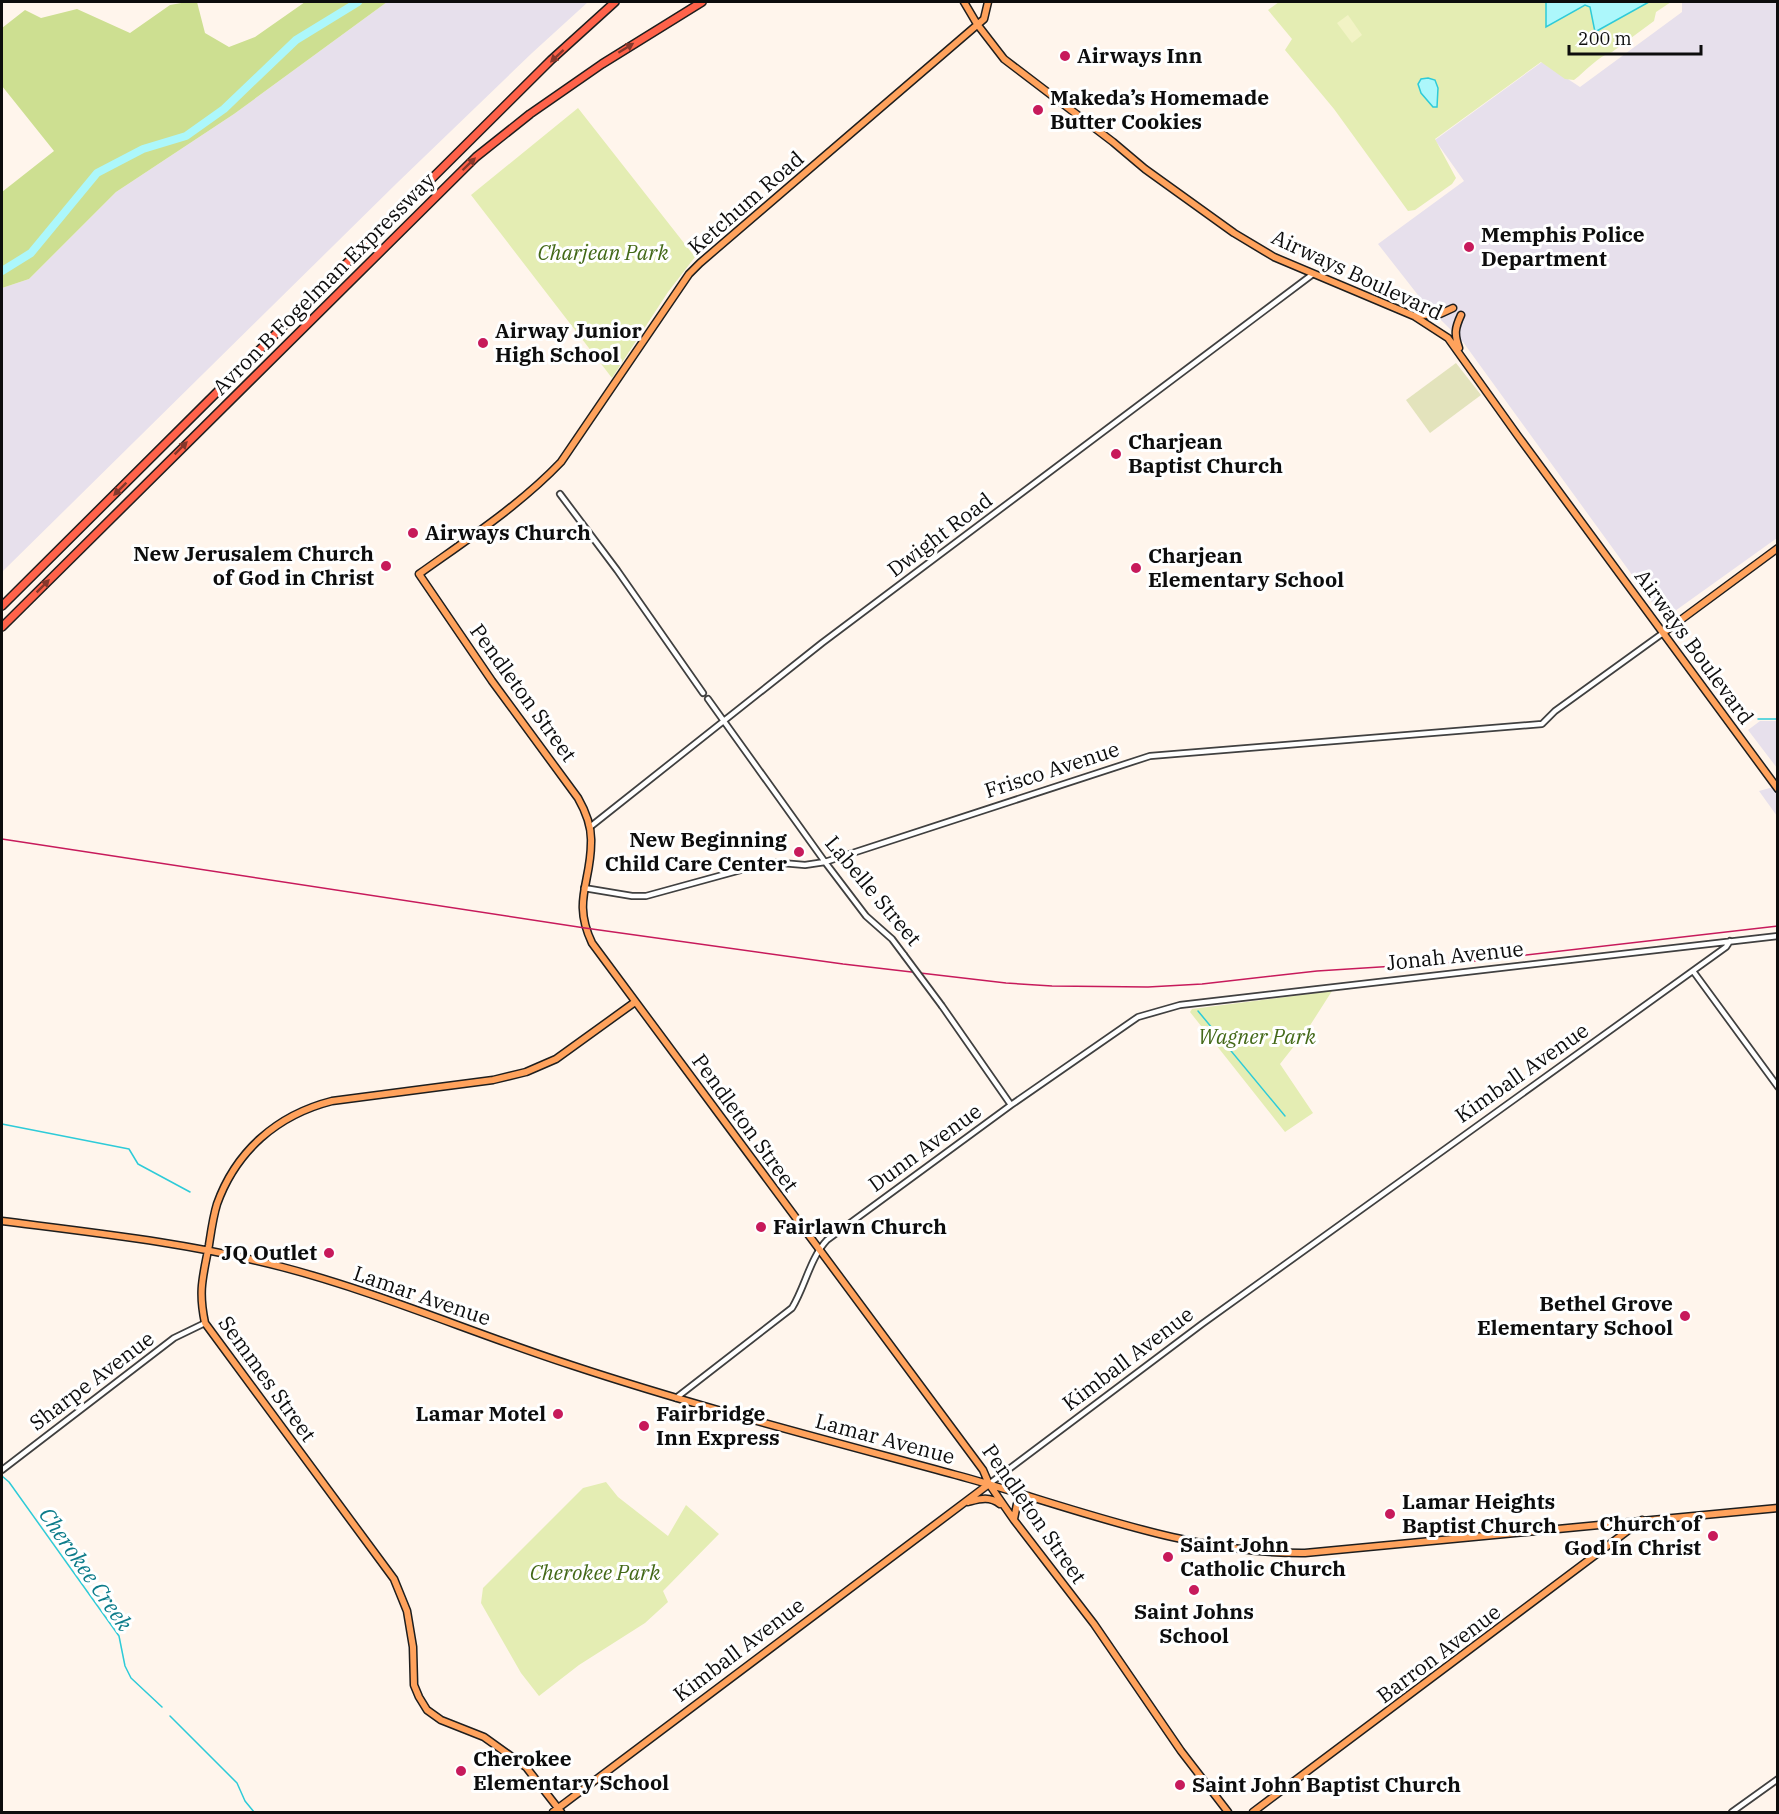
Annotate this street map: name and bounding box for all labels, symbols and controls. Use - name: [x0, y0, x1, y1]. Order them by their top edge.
- scale bar: [1569, 18, 1701, 56]
- text: 200 m: [1578, 27, 1632, 50]
- place label: Airways Inn: [1077, 41, 1202, 69]
- one-way arrow: [618, 43, 635, 54]
- one-way arrow: [550, 48, 564, 62]
- marker: Airways Inn: [1058, 49, 1072, 63]
- place label: Makeda’s Homemade Butter Cookies: [1050, 83, 1269, 135]
- marker: Makeda’s Homemade Butter Cookies: [1031, 103, 1045, 117]
- street label: Ketchum Road: [681, 144, 809, 260]
- one-way arrow: [462, 157, 476, 171]
- street label: Avron B Fogelman Expressway: [206, 165, 441, 401]
- place label: Memphis Police Department: [1481, 220, 1645, 272]
- street label: Airways Boulevard: [1267, 222, 1448, 326]
- park label: Charjean Park: [537, 238, 669, 266]
- marker: Memphis Police Department: [1462, 240, 1476, 254]
- place label: Airway Junior High School: [495, 316, 642, 368]
- marker: Airway Junior High School: [476, 336, 490, 350]
- place label: Charjean Baptist Church: [1128, 427, 1283, 479]
- one-way arrow: [174, 442, 188, 456]
- marker: Charjean Baptist Church: [1109, 447, 1123, 461]
- one-way arrow: [113, 481, 127, 495]
- street label: Dwight Road: [881, 485, 998, 583]
- place label: Airways Church: [425, 518, 591, 546]
- marker: Airways Church: [406, 526, 420, 540]
- place label: New Jerusalem Church of God in Christ: [133, 539, 374, 591]
- place label: Charjean Elementary School: [1148, 541, 1344, 593]
- marker: New Jerusalem Church of God in Christ: [379, 559, 393, 573]
- marker: Charjean Elementary School: [1129, 561, 1143, 575]
- street label: Airways Boulevard: [1629, 563, 1761, 730]
- one-way arrow: [36, 578, 50, 593]
- street label: Pendleton Street: [464, 618, 583, 767]
- street label: Frisco Avenue: [981, 734, 1123, 804]
- place label: New Beginning Child Care Center: [605, 825, 788, 877]
- street label: Labelle Street: [819, 829, 928, 951]
- marker: New Beginning Child Care Center: [792, 845, 806, 859]
- street label: Jonah Avenue: [1385, 934, 1525, 976]
- street label: Kimball Avenue: [1449, 1016, 1594, 1129]
- park label: Wagner Park: [1198, 1022, 1317, 1050]
- street label: Pendleton Street: [686, 1048, 805, 1197]
- street label: Dunn Avenue: [862, 1097, 987, 1198]
- place label: Fairlawn Church: [773, 1212, 947, 1240]
- marker: Fairlawn Church: [754, 1220, 768, 1234]
- place label: JQ Outlet: [221, 1238, 317, 1266]
- marker: JQ Outlet: [322, 1246, 336, 1260]
- street label: Lamar Avenue: [350, 1258, 495, 1332]
- place label: Bethel Grove Elementary School: [1477, 1289, 1673, 1341]
- street label: Kimball Avenue: [1056, 1300, 1199, 1417]
- marker: Bethel Grove Elementary School: [1678, 1309, 1692, 1323]
- street label: Semmes Street: [213, 1310, 323, 1447]
- street label: Sharpe Avenue: [23, 1324, 159, 1436]
- place label: Lamar Motel: [416, 1399, 546, 1427]
- place label: Fairbridge Inn Express: [656, 1399, 780, 1451]
- street label: Lamar Avenue: [812, 1406, 958, 1470]
- marker: Lamar Motel: [551, 1407, 565, 1421]
- marker: Fairbridge Inn Express: [637, 1419, 651, 1433]
- street label: Pendleton Street: [976, 1438, 1093, 1589]
- place label: Lamar Heights Baptist Church: [1402, 1487, 1557, 1539]
- water label: Cherokee Creek: [33, 1501, 140, 1637]
- marker: Lamar Heights Baptist Church: [1383, 1507, 1397, 1521]
- place label: Church of God In Christ: [1564, 1509, 1703, 1561]
- marker: Church of God In Christ: [1706, 1529, 1720, 1543]
- place label: Saint John Catholic Church: [1180, 1530, 1346, 1582]
- marker: Saint John Catholic Church: [1161, 1550, 1175, 1564]
- park label: Cherokee Park: [530, 1558, 661, 1586]
- marker: Saint Johns School: [1187, 1583, 1201, 1597]
- street label: Kimball Avenue: [667, 1591, 810, 1708]
- place label: Saint Johns School: [1134, 1597, 1254, 1649]
- street label: Barron Avenue: [1371, 1597, 1506, 1709]
- place label: Cherokee Elementary School: [473, 1744, 669, 1796]
- marker: Cherokee Elementary School: [454, 1764, 468, 1778]
- place label: Saint John Baptist Church: [1192, 1770, 1461, 1798]
- marker: Saint John Baptist Church: [1173, 1778, 1187, 1792]

